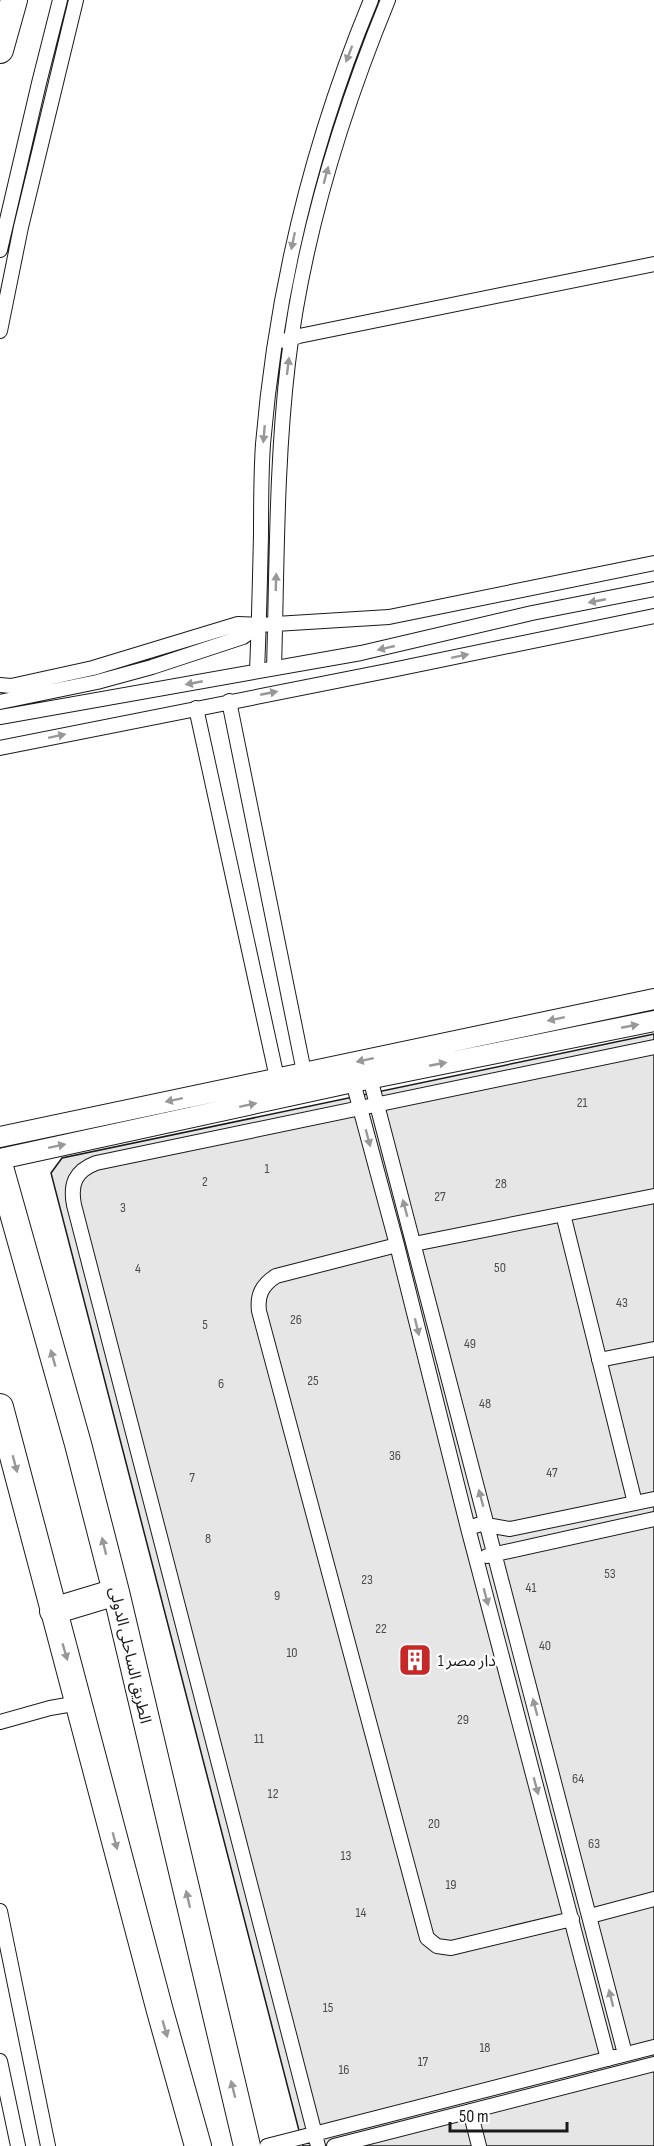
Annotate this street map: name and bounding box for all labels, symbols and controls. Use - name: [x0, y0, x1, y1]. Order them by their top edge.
- one-way arrow: [344, 45, 353, 63]
- one-way arrow: [321, 166, 331, 184]
- one-way arrow: [288, 232, 297, 251]
- one-way arrow: [283, 357, 293, 376]
- one-way arrow: [259, 424, 269, 443]
- one-way arrow: [272, 572, 281, 591]
- one-way arrow: [587, 597, 606, 606]
- one-way arrow: [377, 643, 395, 653]
- one-way arrow: [451, 651, 470, 660]
- one-way arrow: [184, 679, 203, 688]
- one-way arrow: [260, 688, 279, 697]
- one-way arrow: [48, 731, 67, 740]
- one-way arrow: [546, 1015, 565, 1025]
- one-way arrow: [620, 1021, 639, 1030]
- one-way arrow: [355, 1056, 374, 1065]
- one-way arrow: [429, 1059, 448, 1069]
- house number: 21: [577, 1094, 587, 1111]
- one-way arrow: [164, 1096, 183, 1105]
- one-way arrow: [238, 1100, 257, 1109]
- one-way arrow: [364, 1129, 374, 1147]
- one-way arrow: [48, 1141, 66, 1151]
- house number: 1: [265, 1160, 270, 1177]
- house number: 2: [202, 1173, 208, 1190]
- house number: 28: [495, 1175, 507, 1192]
- house number: 27: [434, 1188, 446, 1205]
- house number: 3: [120, 1199, 126, 1216]
- one-way arrow: [399, 1199, 409, 1217]
- house number: 50: [494, 1259, 506, 1276]
- house number: 4: [135, 1260, 141, 1277]
- house number: 43: [616, 1294, 628, 1311]
- house number: 26: [290, 1311, 302, 1328]
- house number: 5: [202, 1316, 208, 1333]
- one-way arrow: [413, 1318, 423, 1336]
- house number: 49: [464, 1335, 476, 1352]
- one-way arrow: [48, 1349, 57, 1367]
- house number: 25: [307, 1372, 319, 1389]
- house number: 6: [218, 1375, 224, 1392]
- house number: 48: [479, 1395, 491, 1412]
- house number: 36: [389, 1447, 401, 1464]
- one-way arrow: [10, 1455, 20, 1473]
- house number: 47: [546, 1464, 558, 1481]
- house number: 7: [189, 1469, 195, 1486]
- one-way arrow: [476, 1489, 485, 1507]
- house number: 8: [205, 1530, 211, 1547]
- one-way arrow: [99, 1537, 109, 1555]
- house number: 53: [604, 1565, 616, 1582]
- house number: 23: [361, 1571, 373, 1588]
- house number: 41: [526, 1579, 536, 1596]
- street label: الطريق الساحلى الدولى: [105, 1585, 155, 1726]
- house number: 9: [274, 1587, 280, 1604]
- one-way arrow: [482, 1588, 492, 1607]
- house number: 22: [375, 1620, 387, 1637]
- house number: 40: [539, 1637, 551, 1654]
- building icon: دار مصر 1: [397, 1642, 433, 1678]
- one-way arrow: [61, 1644, 70, 1662]
- house number: 10: [286, 1644, 298, 1661]
- place label: دار مصر 1: [438, 1652, 496, 1671]
- one-way arrow: [530, 1698, 540, 1716]
- house number: 29: [457, 1711, 469, 1728]
- house number: 11: [254, 1730, 264, 1747]
- house number: 64: [572, 1770, 584, 1787]
- one-way arrow: [532, 1777, 541, 1795]
- house number: 12: [268, 1785, 279, 1802]
- house number: 20: [428, 1815, 440, 1832]
- one-way arrow: [111, 1832, 121, 1850]
- house number: 63: [588, 1835, 600, 1852]
- house number: 13: [341, 1847, 352, 1864]
- house number: 19: [445, 1876, 457, 1893]
- one-way arrow: [182, 1890, 192, 1909]
- house number: 14: [356, 1904, 367, 1921]
- one-way arrow: [605, 1989, 615, 2007]
- house number: 15: [323, 1999, 334, 2016]
- one-way arrow: [161, 2020, 171, 2038]
- house number: 18: [479, 2039, 491, 2056]
- house number: 17: [418, 2053, 429, 2070]
- house number: 16: [338, 2061, 350, 2078]
- one-way arrow: [227, 2080, 237, 2098]
- scale bar: [450, 2095, 567, 2133]
- text: 50 m: [459, 2106, 489, 2127]

